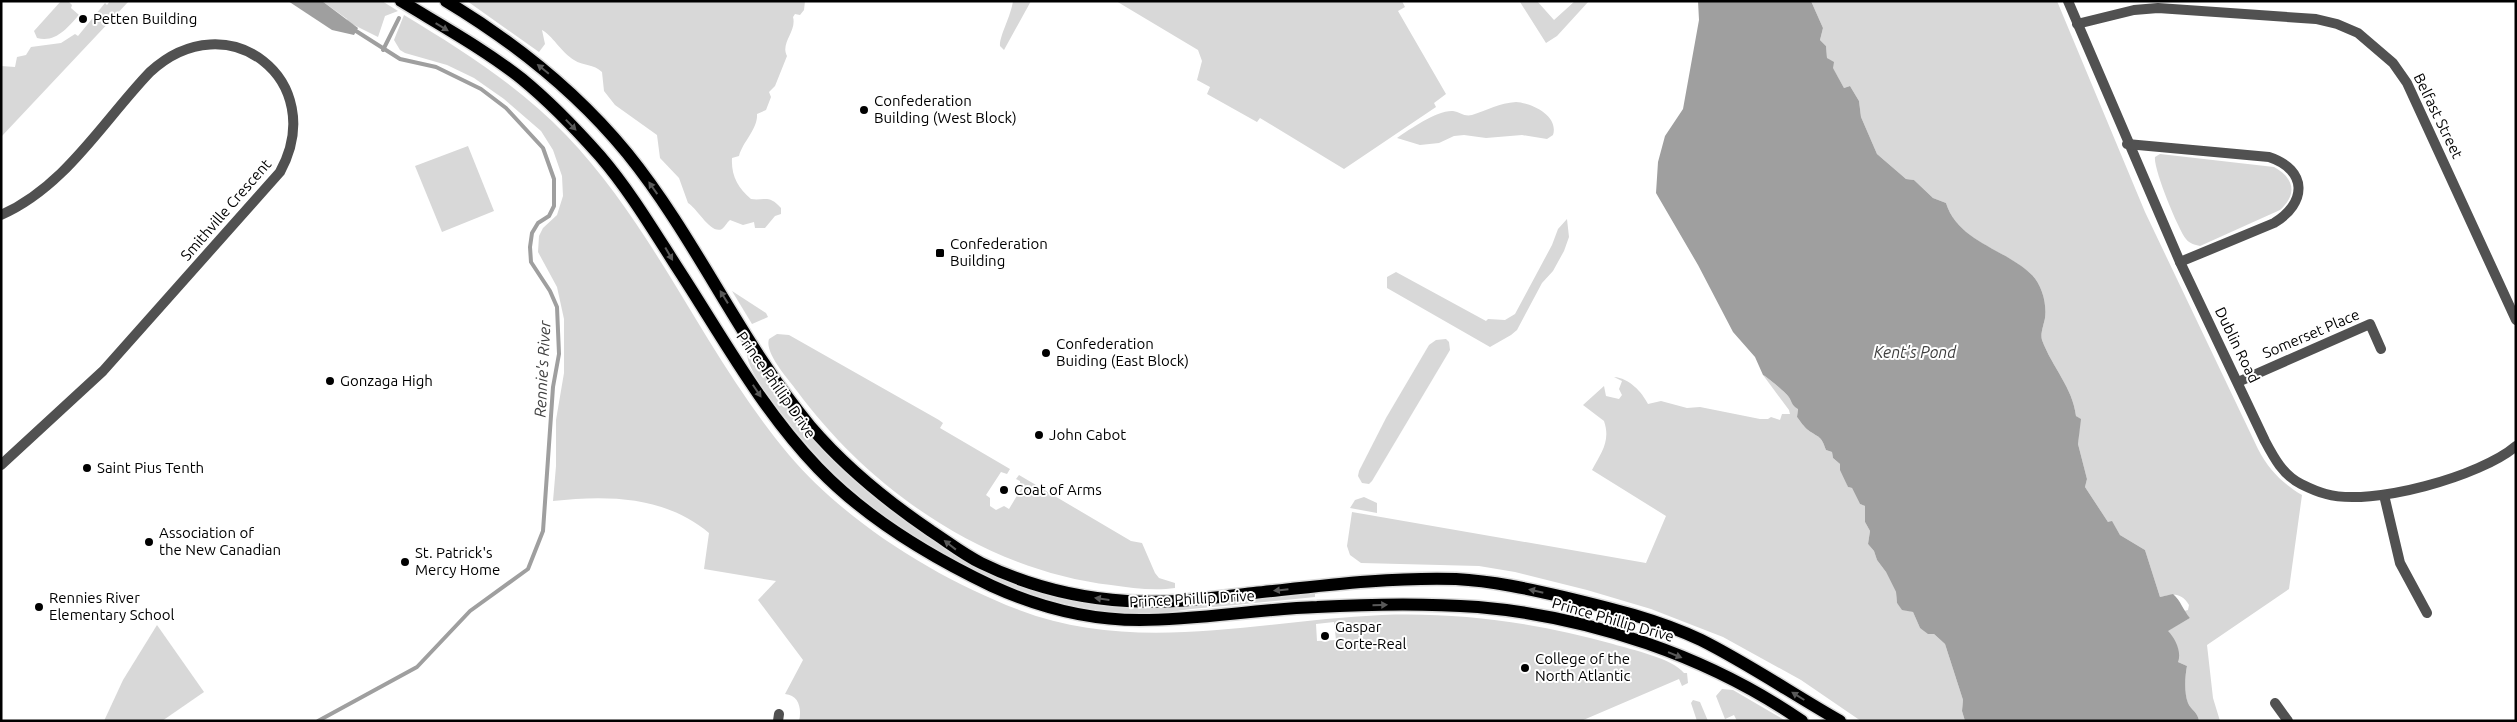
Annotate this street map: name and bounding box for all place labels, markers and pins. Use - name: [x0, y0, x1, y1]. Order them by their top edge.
- place label: Petten Building: [93, 10, 197, 27]
- marker: Petten Building: [77, 13, 89, 25]
- place label: Confederation Building (West Block): [874, 92, 1017, 126]
- marker: Confederation Building (West Block): [858, 104, 870, 116]
- place label: Confederation Building: [950, 235, 1048, 269]
- marker: Confederation Building: [934, 247, 946, 259]
- place label: Confederation Buiding (East Block): [1056, 335, 1189, 369]
- marker: Confederation Buiding (East Block): [1040, 347, 1052, 359]
- place label: Gonzaga High: [340, 372, 433, 389]
- marker: Gonzaga High: [324, 375, 336, 387]
- place label: John Cabot: [1049, 426, 1126, 443]
- marker: John Cabot: [1033, 429, 1045, 441]
- place label: Saint Pius Tenth: [97, 459, 204, 476]
- marker: Saint Pius Tenth: [81, 462, 93, 474]
- place label: Coat of Arms: [1014, 481, 1102, 498]
- marker: Coat of Arms: [998, 484, 1010, 496]
- place label: Association of the New Canadian: [159, 524, 281, 558]
- marker: Association of the New Canadian: [143, 536, 155, 548]
- place label: St. Patrick's Mercy Home: [415, 544, 500, 578]
- marker: St. Patrick's Mercy Home: [399, 556, 411, 568]
- place label: Rennies River Elementary School: [49, 589, 175, 623]
- marker: Rennies River Elementary School: [33, 601, 45, 613]
- place label: Gaspar Corte-Real: [1335, 618, 1406, 652]
- marker: Gaspar Corte-Real: [1319, 630, 1331, 642]
- place label: College of the North Atlantic: [1535, 650, 1630, 684]
- marker: College of the North Atlantic: [1519, 662, 1531, 674]

